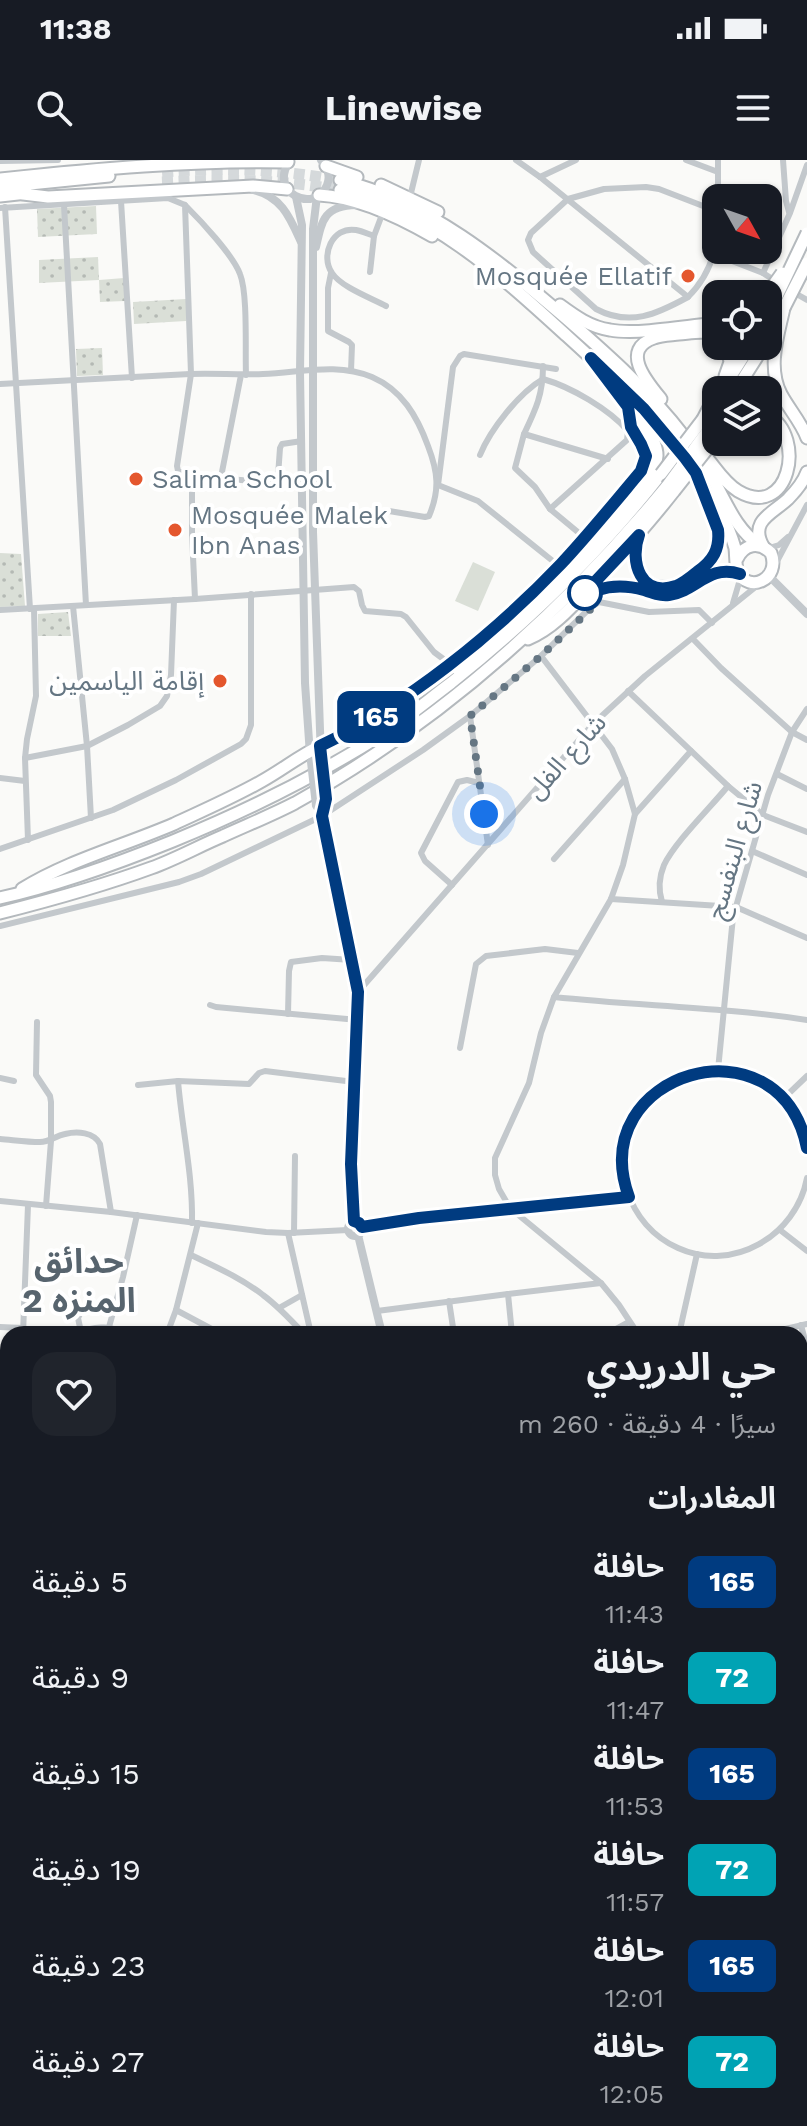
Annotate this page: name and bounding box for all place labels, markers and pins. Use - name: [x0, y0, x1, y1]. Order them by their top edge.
- place label: Mosquée Ellatif: [475, 261, 672, 291]
- marker: Mosquée Ellatif: [679, 267, 697, 285]
- place label: Salima School: [152, 464, 332, 494]
- marker: Salima School: [127, 470, 145, 488]
- place label: Mosquée Malek Ibn Anas: [191, 500, 388, 560]
- marker: Mosquée Malek Ibn Anas: [166, 521, 184, 539]
- unlabelled marker: [568, 576, 602, 610]
- place label: إقامة الياسمين: [49, 666, 204, 698]
- marker: إقامة الياسمين: [211, 672, 229, 690]

